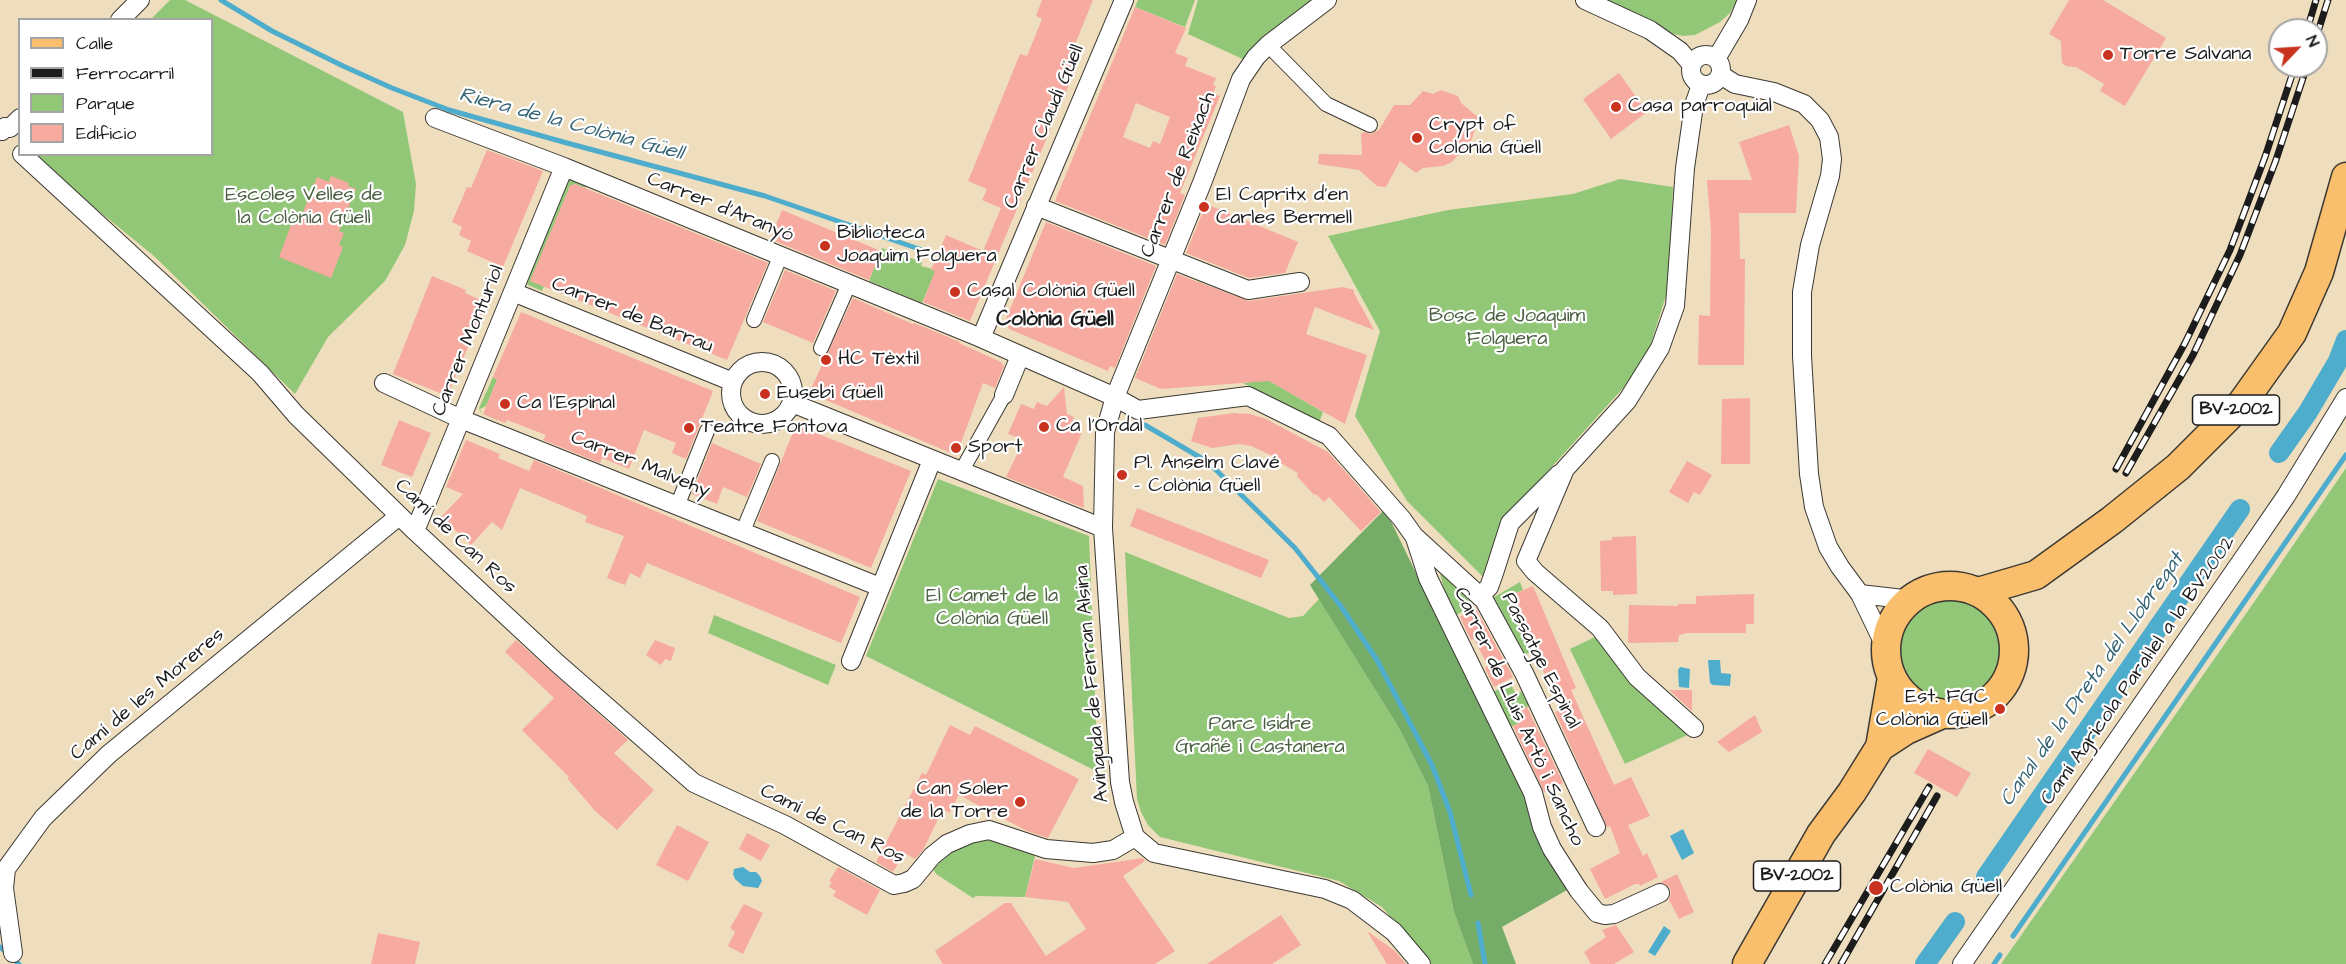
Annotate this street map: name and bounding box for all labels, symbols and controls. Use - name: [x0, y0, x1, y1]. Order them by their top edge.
- legend: [18, 18, 213, 156]
- north arrow: [2268, 18, 2328, 78]
- text: Calle: [76, 31, 113, 56]
- text: N: [2300, 32, 2325, 50]
- street label: Carrer Claudi Güell: [1000, 41, 1090, 213]
- place label: Torre Salvana: [2120, 43, 2252, 67]
- marker: Torre Salvana: [2101, 48, 2115, 62]
- text: Ferrocarril: [76, 61, 174, 86]
- water label: Riera de la Colònia Güell: [456, 83, 686, 167]
- street label: Carrer de Reixach: [1136, 89, 1222, 261]
- text: Parque: [76, 91, 135, 116]
- place label: Casa parroquial: [1628, 95, 1772, 119]
- marker: Casa parroquial: [1609, 100, 1623, 114]
- place label: Crypt of Colonia Güell: [1429, 114, 1541, 161]
- text: Edificio: [76, 121, 136, 146]
- marker: Crypt of Colonia Güell: [1410, 131, 1424, 145]
- street label: Carrer d'Aranyó: [643, 168, 797, 248]
- park label: Escoles Velles de la Colònia Güell: [225, 184, 383, 231]
- place label: El Capritx d'en Carles Bermell: [1216, 184, 1352, 231]
- marker: El Capritx d'en Carles Bermell: [1197, 200, 1211, 214]
- place label: Biblioteca Joaquim Folguera: [837, 222, 997, 269]
- marker: Biblioteca Joaquim Folguera: [818, 239, 832, 253]
- street label: Carrer Monturiol: [428, 262, 510, 420]
- street label: Carrer de Barrau: [548, 273, 716, 359]
- place label: Casal Colònia Güell: [967, 280, 1135, 304]
- marker: Casal Colònia Güell: [948, 285, 962, 299]
- park label: Bosc de Joaquim Folguera: [1429, 305, 1585, 352]
- district label: Colònia Güell: [996, 308, 1114, 334]
- place label: HC Tèxtil: [838, 348, 919, 372]
- marker: HC Tèxtil: [819, 353, 833, 367]
- place label: Eusebi Güell: [777, 382, 883, 406]
- marker: Eusebi Güell: [758, 387, 772, 401]
- place label: Ca l'Espinal: [517, 392, 615, 416]
- road number: BV-2002: [2192, 395, 2280, 425]
- marker: Ca l'Espinal: [498, 397, 512, 411]
- place label: Ca l'Ordal: [1056, 415, 1143, 439]
- place label: Teatre Fontova: [701, 416, 847, 440]
- marker: Ca l'Ordal: [1037, 420, 1051, 434]
- marker: Teatre Fontova: [682, 421, 696, 435]
- street label: Carrer Malvehy: [567, 426, 713, 504]
- place label: Sport: [968, 436, 1022, 460]
- marker: Sport: [949, 441, 963, 455]
- place label: Pl. Anselm Clavé - Colònia Güell: [1134, 452, 1280, 499]
- marker: Pl. Anselm Clavé - Colònia Güell: [1115, 468, 1129, 482]
- street label: Camí de Can Ros: [389, 474, 521, 600]
- street label: Camí Agricola Paral·lel a la BV2002: [2037, 532, 2241, 810]
- water label: Canal de la Dreta del Llobregat: [1996, 548, 2190, 812]
- street label: Avinguda de Ferran Alsina: [1071, 564, 1115, 804]
- street label: Carrer de Lluis Artó i Sancho: [1447, 584, 1589, 850]
- park label: El Camet de la Colònia Güell: [926, 585, 1058, 632]
- street label: Passatge Espinal: [1495, 589, 1585, 733]
- street label: Camí de les Moreres: [66, 624, 230, 766]
- place label: Est. FGC Colònia Güell: [1876, 686, 1988, 733]
- marker: Est. FGC Colònia Güell: [1993, 702, 2007, 716]
- park label: Parc Isidre Grañé i Castanera: [1175, 713, 1345, 760]
- place label: Can Soler de la Torre: [901, 778, 1008, 825]
- street label: Camí de Can Ros: [756, 780, 908, 870]
- marker: Can Soler de la Torre: [1013, 795, 1027, 809]
- road number: BV-2002: [1754, 861, 1840, 891]
- place label: Colònia Güell: [1890, 876, 2002, 900]
- marker: Colònia Güell: [1867, 879, 1885, 897]

